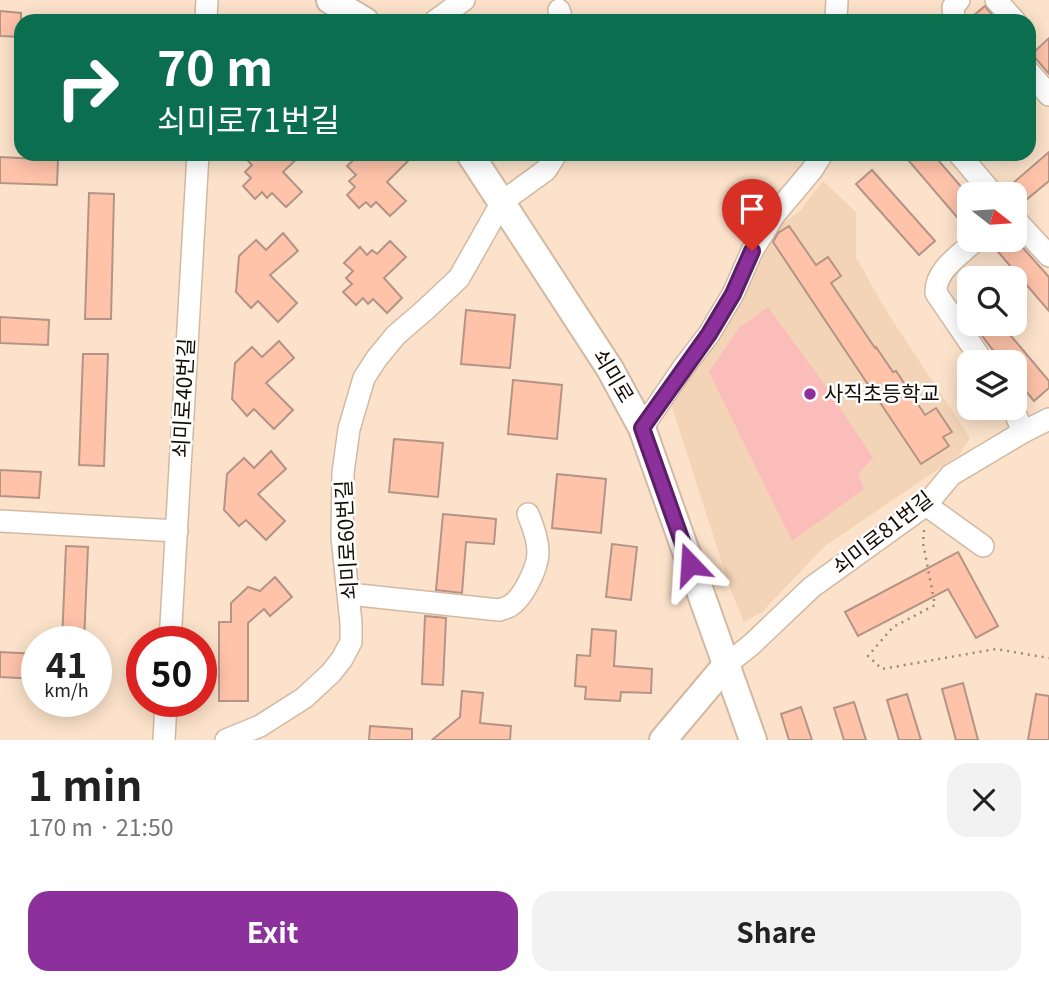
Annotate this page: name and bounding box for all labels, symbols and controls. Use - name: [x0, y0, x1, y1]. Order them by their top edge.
- text: 70 m: [157, 29, 273, 100]
- icon: right: [42, 42, 133, 133]
- text: 쇠미로71번길: [157, 95, 340, 141]
- pin: [722, 179, 782, 251]
- north arrow: [957, 182, 1027, 252]
- map controls: [957, 182, 1027, 420]
- icon: arrive: [733, 190, 771, 228]
- button: search: [957, 266, 1027, 336]
- street label: 쇠미로40번길: [164, 337, 200, 459]
- street label: 쇠미로: [587, 342, 642, 408]
- button: layers: [957, 350, 1027, 420]
- place label: 사직초등학교: [824, 377, 940, 407]
- marker: 사직초등학교: [802, 386, 818, 402]
- street label: 쇠미로60번길: [327, 479, 363, 601]
- street label: 쇠미로81번길: [825, 483, 938, 580]
- position arrow: [653, 527, 727, 601]
- speed limit sign: 50: [126, 626, 217, 717]
- text: 41: [46, 637, 87, 688]
- text: km/h: [44, 676, 89, 702]
- text: 1 min: [28, 752, 143, 813]
- button: close: [947, 763, 1021, 837]
- text: 170 m · 21:50: [28, 809, 173, 843]
- button: Exit: [28, 891, 518, 971]
- button: Share: [532, 891, 1021, 971]

